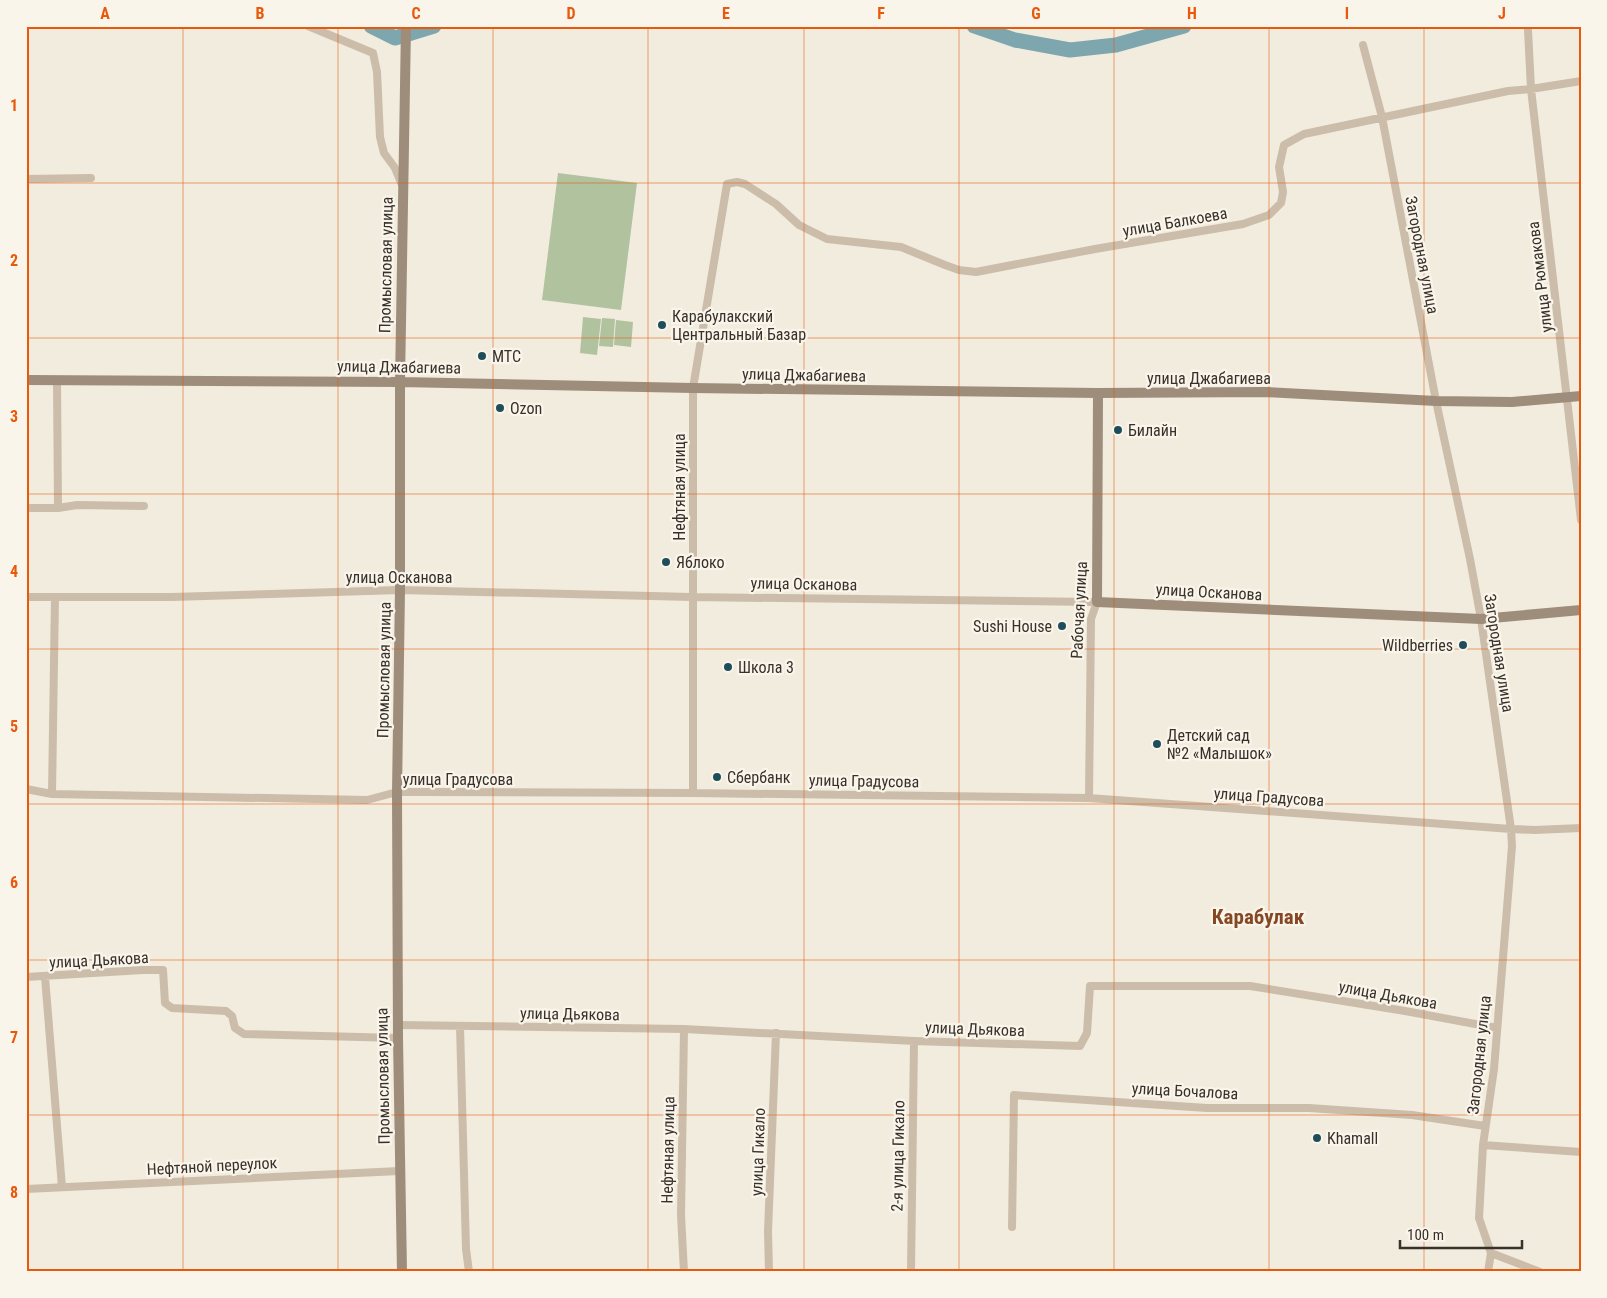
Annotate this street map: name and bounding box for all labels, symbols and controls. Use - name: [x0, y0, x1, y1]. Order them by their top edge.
- text: A: [100, 4, 110, 23]
- text: B: [256, 4, 265, 23]
- text: C: [411, 4, 421, 23]
- text: D: [566, 4, 576, 23]
- text: E: [722, 4, 730, 23]
- text: F: [877, 4, 885, 23]
- text: G: [1031, 4, 1041, 23]
- text: H: [1187, 4, 1197, 23]
- text: I: [1345, 4, 1349, 23]
- text: J: [1498, 4, 1506, 23]
- text: 1: [10, 96, 18, 115]
- street label: Загородная улица: [1401, 194, 1443, 316]
- street label: Промысловая улица: [375, 197, 397, 333]
- street label: улица Балкоева: [1121, 203, 1229, 241]
- street label: улица Рюмакова: [1524, 220, 1556, 334]
- text: 2: [10, 251, 18, 270]
- place label: Карабулакский Центральный Базар: [672, 307, 806, 344]
- marker: Карабулакский Центральный Базар: [656, 319, 668, 331]
- place label: МТС: [492, 347, 521, 366]
- marker: МТС: [476, 350, 488, 362]
- street label: улица Джабагиева: [337, 356, 461, 378]
- street label: улица Джабагиева: [742, 364, 866, 386]
- street label: улица Джабагиева: [1147, 369, 1271, 388]
- place label: Ozon: [510, 399, 542, 418]
- marker: Ozon: [494, 402, 506, 414]
- text: 3: [10, 407, 18, 426]
- place label: Билайн: [1128, 421, 1177, 440]
- marker: Билайн: [1112, 424, 1124, 436]
- street label: Нефтяная улица: [670, 433, 689, 541]
- place label: Яблоко: [676, 553, 725, 572]
- marker: Яблоко: [660, 556, 672, 568]
- street label: Рабочая улица: [1067, 561, 1091, 659]
- text: 4: [10, 562, 18, 581]
- street label: улица Осканова: [346, 568, 452, 587]
- street label: улица Осканова: [751, 574, 857, 594]
- street label: улица Осканова: [1155, 580, 1263, 604]
- street label: Загородная улица: [1480, 592, 1518, 714]
- street label: Промысловая улица: [373, 602, 395, 738]
- place label: Sushi House: [973, 617, 1052, 636]
- marker: Sushi House: [1056, 620, 1068, 632]
- place label: Wildberries: [1382, 636, 1453, 655]
- marker: Wildberries: [1457, 639, 1469, 651]
- place label: Школа 3: [738, 658, 794, 677]
- marker: Школа 3: [722, 661, 734, 673]
- text: 5: [10, 717, 18, 736]
- place label: Детский сад №2 «Малышок»: [1167, 726, 1272, 763]
- marker: Детский сад №2 «Малышок»: [1151, 738, 1163, 750]
- place label: Сбербанк: [727, 768, 791, 787]
- street label: улица Градусова: [403, 770, 513, 789]
- marker: Сбербанк: [711, 771, 723, 783]
- street label: улица Градусова: [809, 771, 919, 791]
- street label: улица Градусова: [1213, 784, 1325, 810]
- text: 6: [10, 873, 18, 892]
- district label: Карабулак: [1212, 905, 1305, 929]
- street label: улица Дьякова: [49, 948, 149, 972]
- street label: улица Дьякова: [1337, 977, 1439, 1013]
- street label: Загородная улица: [1463, 995, 1495, 1115]
- street label: улица Дьякова: [520, 1004, 620, 1024]
- street label: Промысловая улица: [372, 1008, 394, 1144]
- street label: улица Дьякова: [925, 1018, 1025, 1040]
- text: 7: [10, 1028, 18, 1047]
- street label: улица Бочалова: [1131, 1079, 1239, 1103]
- street label: Нефтяная улица: [658, 1096, 678, 1204]
- street label: 2-я улица Гикало: [888, 1100, 908, 1212]
- street label: улица Гикало: [747, 1108, 769, 1196]
- place label: Khamall: [1327, 1129, 1378, 1148]
- marker: Khamall: [1311, 1132, 1323, 1144]
- street label: Нефтяной переулок: [146, 1153, 278, 1179]
- text: 8: [10, 1183, 18, 1202]
- scale bar: [1400, 1218, 1522, 1250]
- text: 100 m: [1407, 1226, 1444, 1244]

